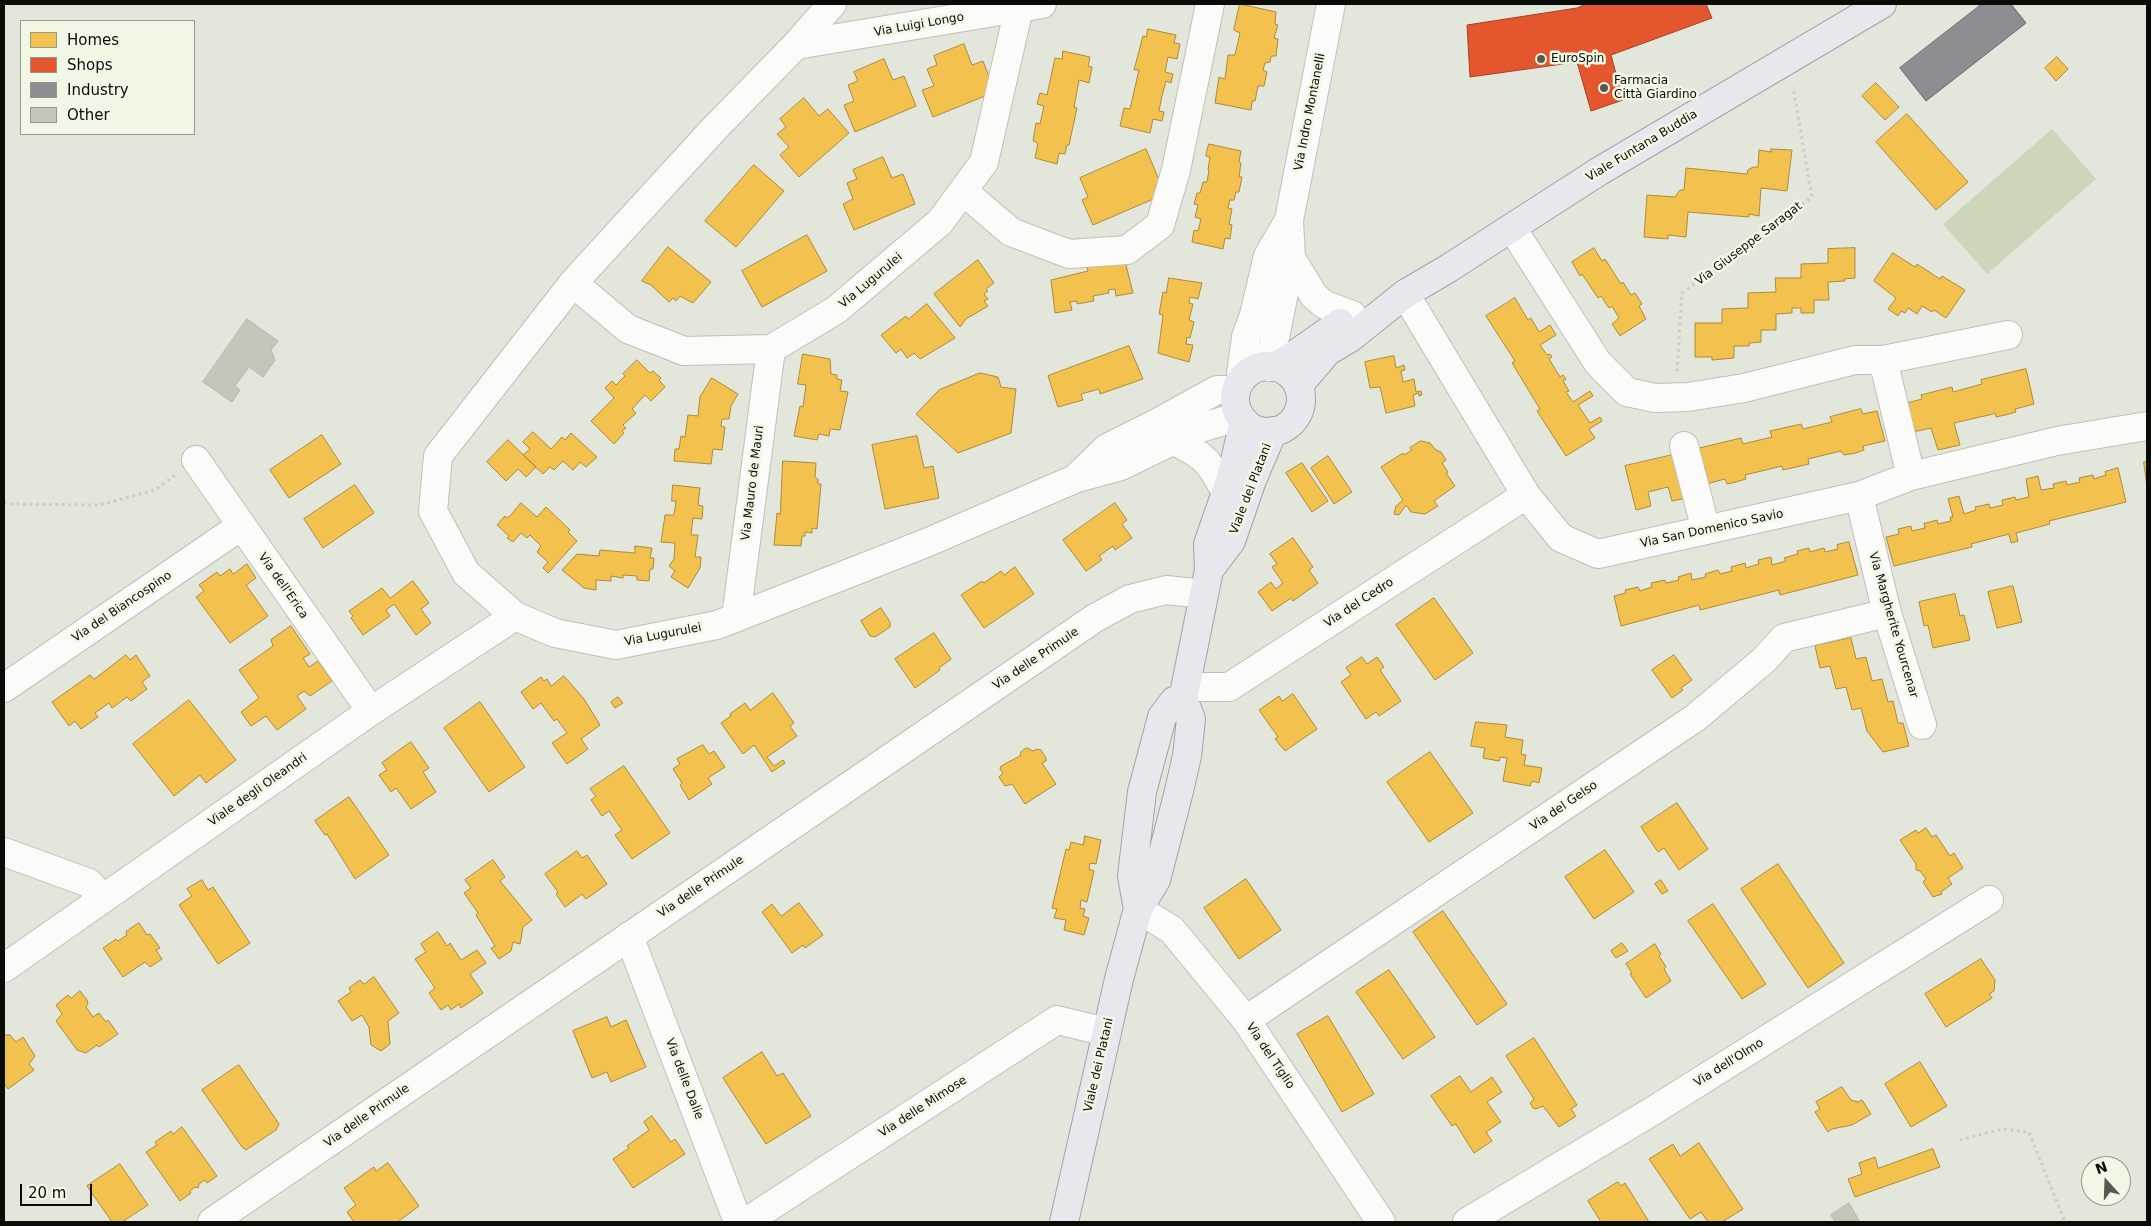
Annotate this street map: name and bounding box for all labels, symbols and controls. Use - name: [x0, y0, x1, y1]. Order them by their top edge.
- street label: Via Luigi Longo: [873, 10, 965, 40]
- legend: [20, 20, 195, 135]
- text: Homes: [67, 31, 119, 49]
- street label: Via Indro Montanelli: [1292, 52, 1328, 172]
- place label: EuroSpin: [1551, 52, 1604, 66]
- marker: EuroSpin: [1535, 53, 1547, 65]
- text: Shops: [67, 56, 113, 74]
- place label: Farmacia Città Giardino: [1614, 74, 1697, 102]
- text: Industry: [67, 81, 129, 99]
- marker: Farmacia Città Giardino: [1598, 82, 1610, 94]
- text: Other: [67, 106, 110, 124]
- street label: Viale Funtana Buddia: [1584, 107, 1700, 185]
- street label: Via Giuseppe Saragat: [1693, 199, 1805, 289]
- street label: Via Lugurulei: [836, 250, 906, 312]
- street label: Via Mauro de Mauri: [739, 425, 767, 541]
- street label: Viale dei Platani: [1227, 441, 1275, 537]
- street label: Via San Domenico Savio: [1639, 507, 1785, 551]
- street label: Via dell'Erica: [255, 550, 311, 622]
- street label: Via Margherite Yourcenar: [1865, 550, 1921, 700]
- street label: Via del Biancospino: [69, 568, 175, 646]
- street label: Via del Cedro: [1322, 575, 1396, 631]
- street label: Via Lugurulei: [623, 620, 703, 650]
- street label: Via delle Primule: [990, 625, 1082, 693]
- street label: Viale degli Oleandri: [206, 750, 310, 830]
- street label: Via del Gelso: [1528, 778, 1600, 834]
- street label: Via delle Primule: [655, 853, 747, 921]
- street label: Viale dei Platani: [1081, 1016, 1117, 1114]
- street label: Via del Tiglio: [1243, 1020, 1297, 1092]
- street label: Via delle Dalie: [662, 1036, 706, 1122]
- street label: Via dell'Olmo: [1692, 1036, 1766, 1090]
- street label: Via delle Mimose: [876, 1073, 970, 1141]
- street label: Via delle Primule: [322, 1081, 412, 1151]
- north arrow: [2081, 1156, 2131, 1206]
- text: N: [2093, 1158, 2109, 1177]
- scale bar: [22, 1174, 95, 1206]
- text: 20 m: [28, 1184, 66, 1202]

